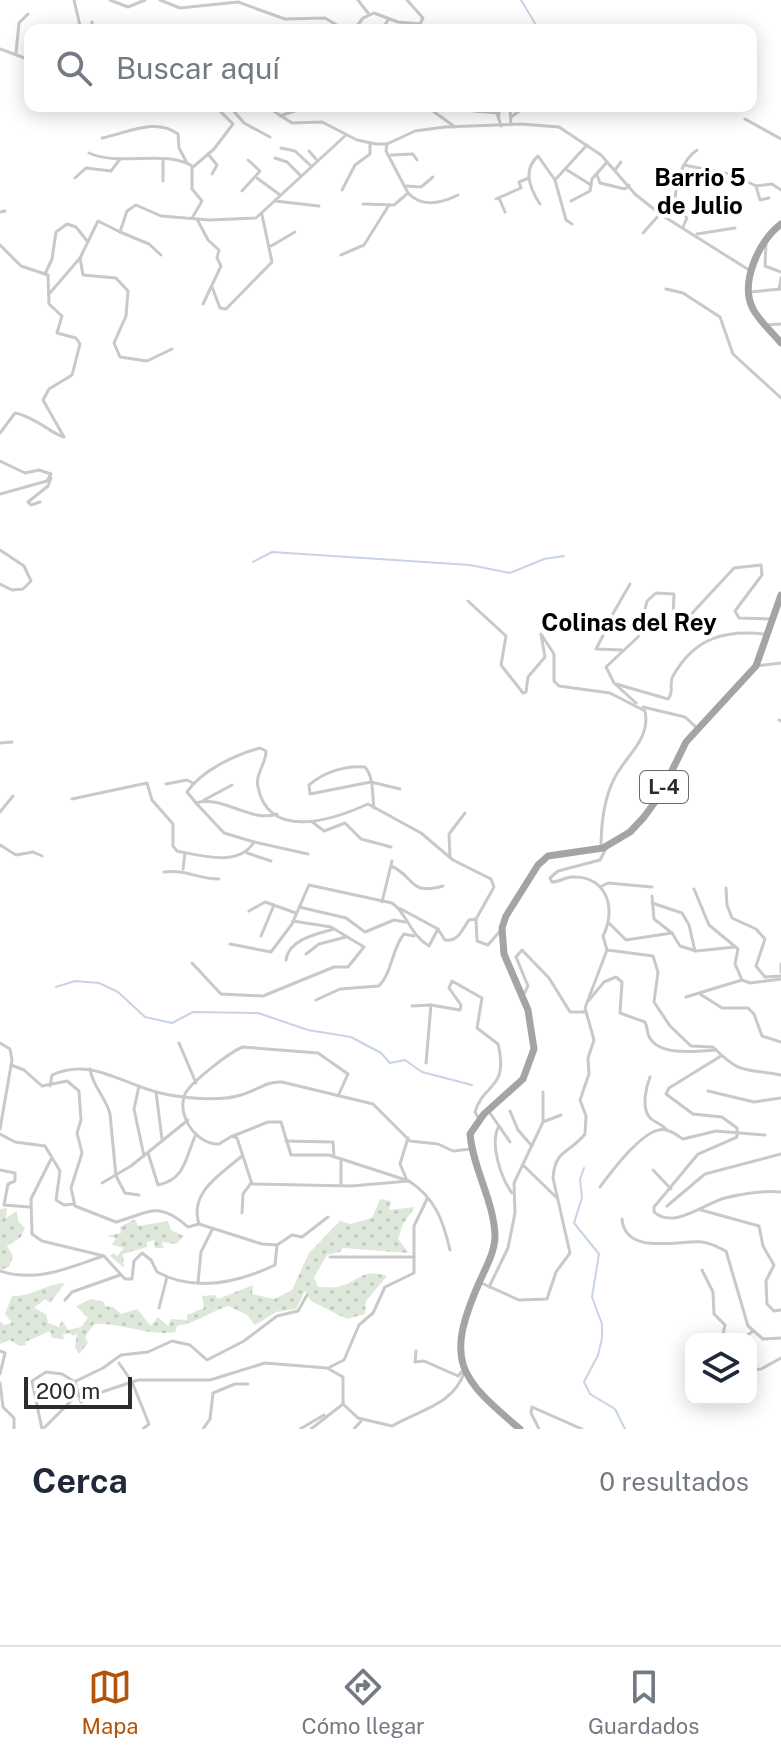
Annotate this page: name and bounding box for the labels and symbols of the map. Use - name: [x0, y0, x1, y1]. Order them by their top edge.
- district label: Barrio 5 de Julio: [654, 163, 746, 219]
- district label: Colinas del Rey: [541, 608, 717, 636]
- road number: L-4: [640, 771, 688, 803]
- scale bar: [24, 1373, 132, 1409]

